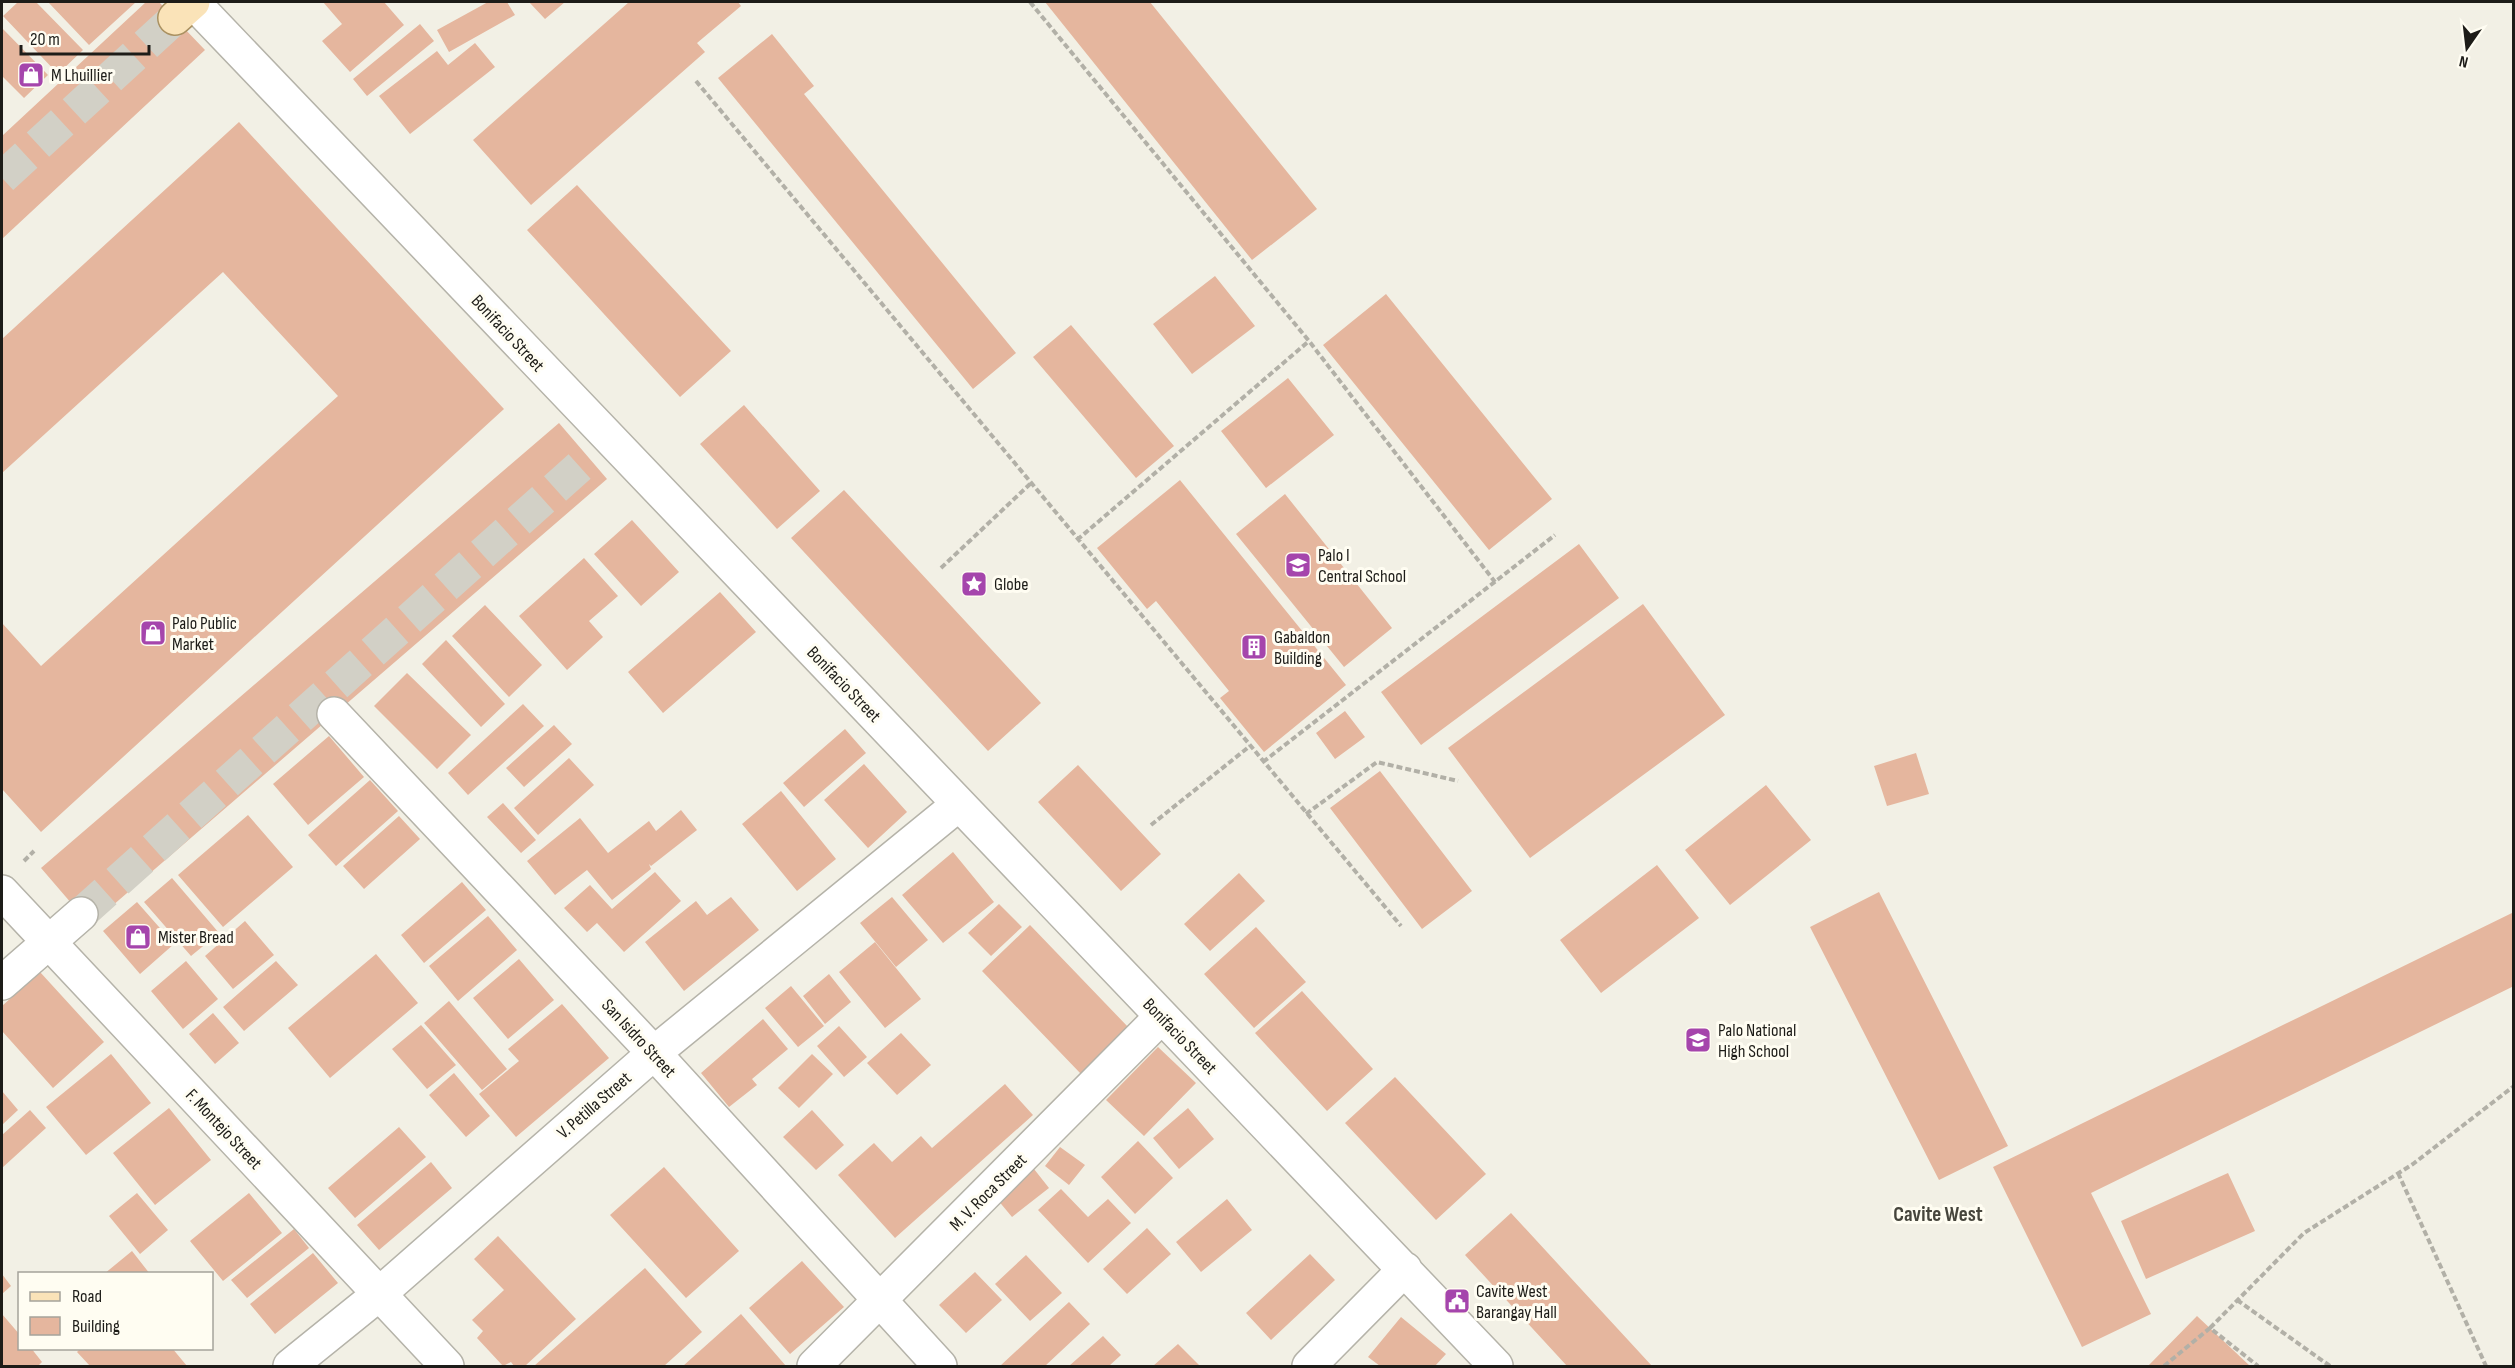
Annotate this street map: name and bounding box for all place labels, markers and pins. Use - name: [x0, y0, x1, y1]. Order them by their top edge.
- shop icon: M Lhuillier: [16, 60, 46, 90]
- place label: M Lhuillier: [51, 65, 113, 86]
- place label: Palo I Central School: [1318, 545, 1406, 587]
- school or university icon: Palo I Central School: [1283, 550, 1313, 580]
- place icon: Globe: [959, 569, 989, 599]
- place label: Globe: [994, 574, 1029, 595]
- place label: Palo Public Market: [172, 613, 237, 655]
- shop icon: Palo Public Market: [138, 618, 168, 648]
- place label: Gabaldon Building: [1274, 627, 1330, 669]
- building icon: Gabaldon Building: [1239, 632, 1269, 662]
- shop icon: Mister Bread: [123, 922, 153, 952]
- place label: Mister Bread: [158, 927, 234, 948]
- place label: Palo National High School: [1718, 1020, 1796, 1062]
- school or university icon: Palo National High School: [1683, 1025, 1713, 1055]
- place label: Cavite West Barangay Hall: [1476, 1281, 1557, 1323]
- public building icon: Cavite West Barangay Hall: [1442, 1286, 1472, 1316]

